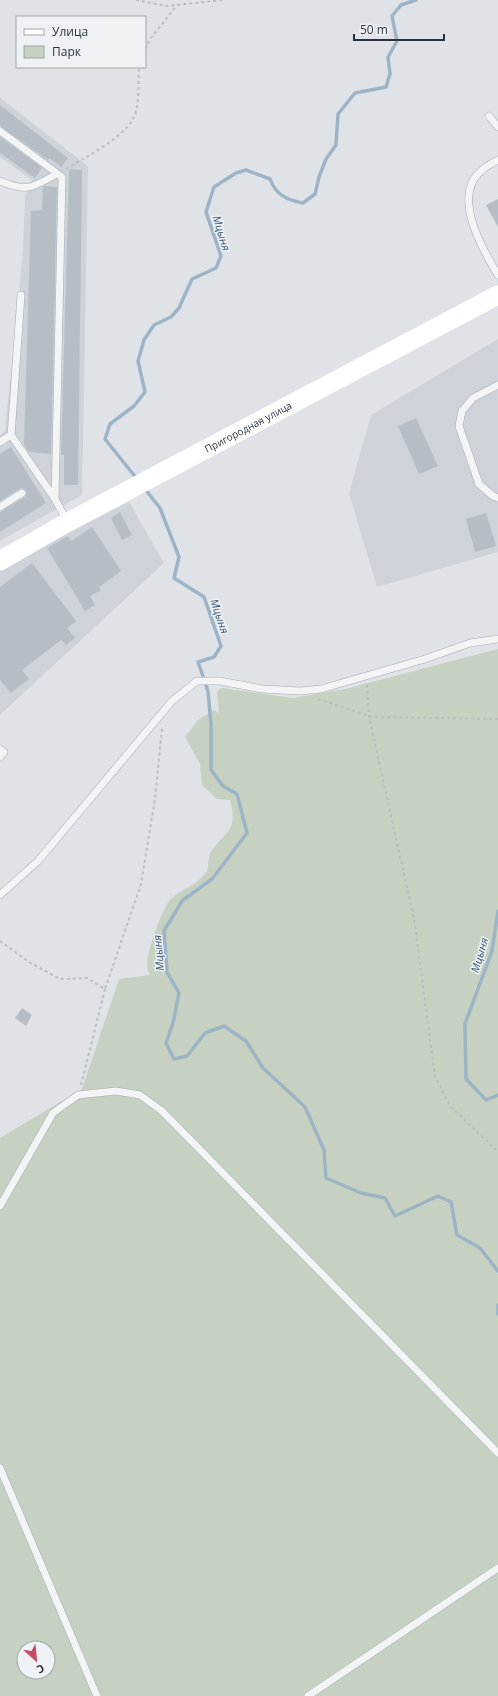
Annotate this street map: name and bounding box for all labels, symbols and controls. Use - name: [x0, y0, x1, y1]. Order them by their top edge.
- legend: [16, 16, 146, 68]
- scale bar: [354, 16, 444, 42]
- text: 50 m: [360, 21, 388, 38]
- text: Улица: [52, 23, 88, 40]
- text: Парк: [52, 43, 82, 60]
- water label: Мцыня: [210, 214, 234, 253]
- street label: Пригородная улица: [202, 398, 294, 456]
- water label: Мцыня: [207, 597, 233, 636]
- water label: Мцыня: [149, 934, 167, 972]
- water label: Мцыня: [467, 935, 491, 974]
- north arrow: [16, 1640, 56, 1680]
- text: С: [34, 1661, 47, 1678]

